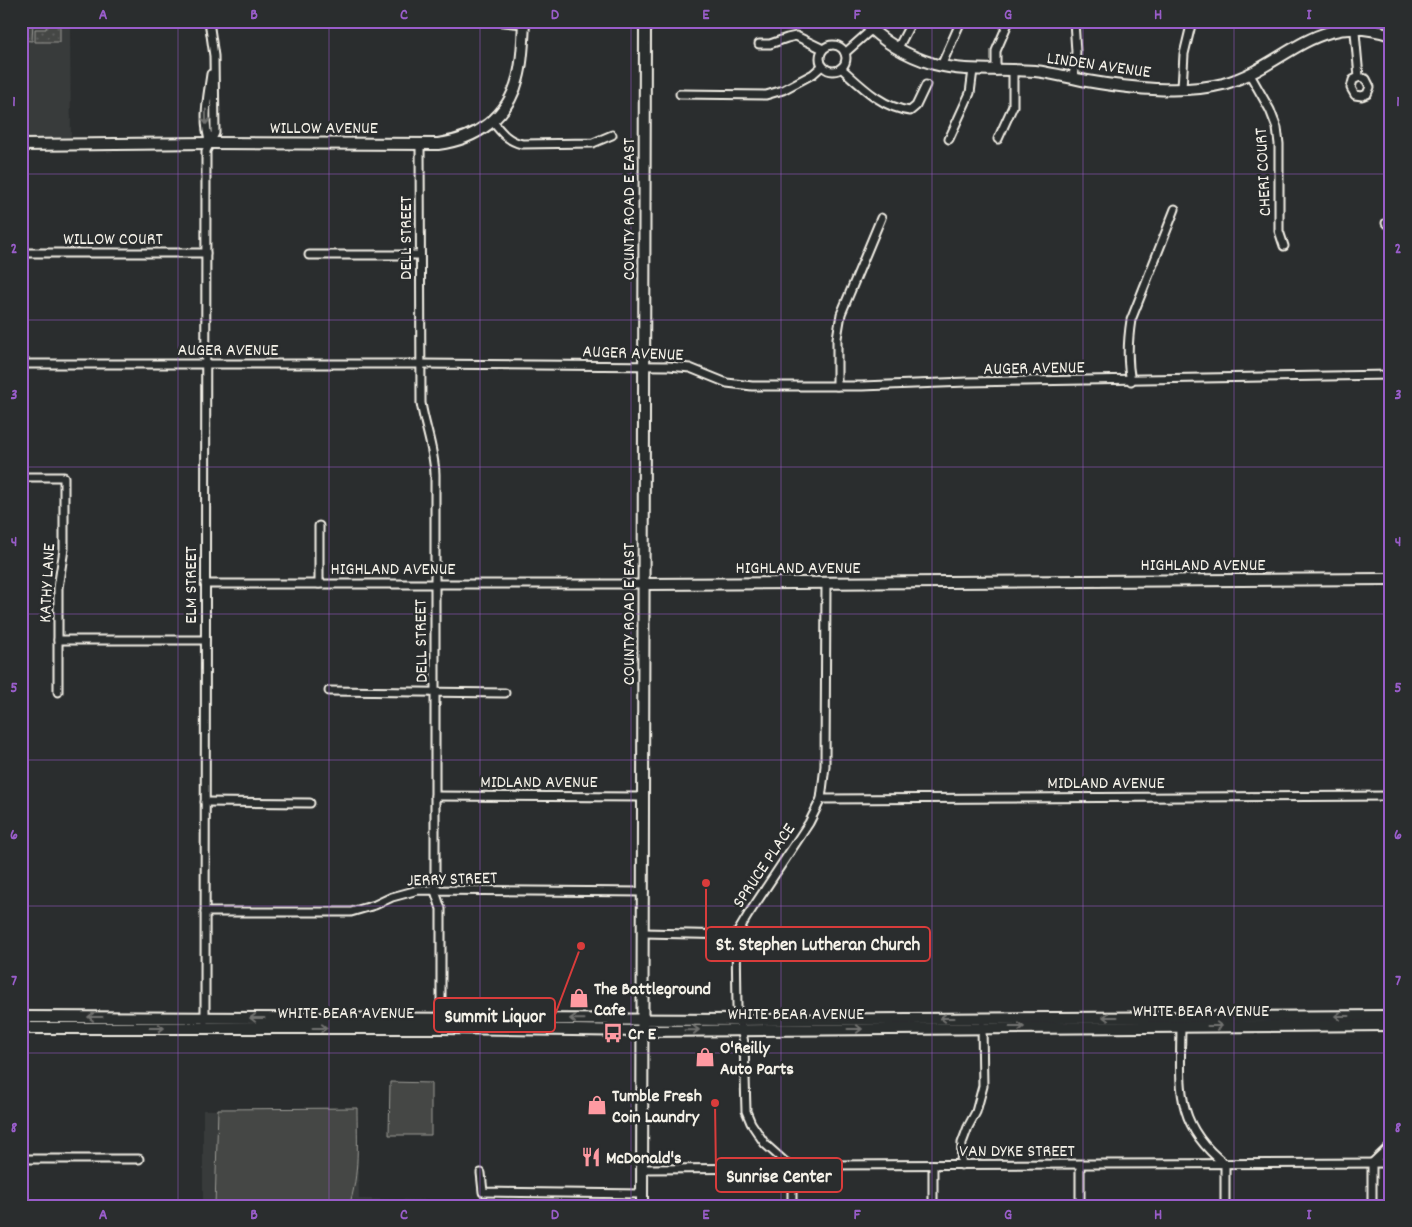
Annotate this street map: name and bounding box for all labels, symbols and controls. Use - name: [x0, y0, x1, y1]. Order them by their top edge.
- text: A: [99, 4, 108, 27]
- text: B: [250, 4, 258, 27]
- text: C: [400, 4, 408, 27]
- text: D: [551, 4, 560, 27]
- text: E: [702, 4, 710, 27]
- text: F: [853, 4, 861, 27]
- text: G: [1004, 4, 1012, 27]
- text: H: [1154, 4, 1162, 27]
- text: I: [1307, 4, 1313, 27]
- street label: LINDEN AVENUE: [1045, 47, 1152, 86]
- text: 1: [12, 91, 16, 114]
- text: 1: [1396, 91, 1400, 114]
- one-way arrow: [201, 108, 211, 125]
- street label: WILLOW AVENUE: [270, 117, 378, 142]
- street label: CHERI COURT: [1250, 127, 1279, 217]
- street label: COUNTY ROAD E EAST: [618, 138, 643, 280]
- street label: DELL STREET: [395, 196, 420, 280]
- street label: WILLOW COURT: [63, 228, 163, 253]
- text: 2: [11, 238, 18, 261]
- text: 2: [1395, 238, 1402, 261]
- street label: AUGER AVENUE: [177, 339, 279, 364]
- street label: AUGER AVENUE: [582, 340, 684, 369]
- street label: AUGER AVENUE: [983, 356, 1085, 383]
- text: 3: [10, 384, 18, 407]
- text: 3: [1394, 384, 1402, 407]
- text: 4: [11, 531, 17, 554]
- text: 4: [1395, 531, 1401, 554]
- street label: KATHY LANE: [34, 543, 63, 623]
- street label: COUNTY ROAD E EAST: [618, 543, 643, 685]
- street label: ELM STREET: [180, 546, 205, 624]
- street label: HIGHLAND AVENUE: [1141, 554, 1266, 579]
- street label: HIGHLAND AVENUE: [736, 557, 861, 582]
- street label: HIGHLAND AVENUE: [331, 558, 456, 583]
- street label: DELL STREET: [409, 599, 436, 683]
- text: 5: [10, 677, 18, 700]
- text: 5: [1394, 677, 1402, 700]
- street label: MIDLAND AVENUE: [480, 771, 598, 796]
- street label: MIDLAND AVENUE: [1047, 772, 1165, 797]
- street label: SPRUCE PLACE: [728, 819, 803, 914]
- text: 6: [10, 824, 18, 847]
- text: 6: [1394, 824, 1402, 847]
- street label: JERRY STREET: [406, 866, 498, 895]
- callout: St. Stephen Lutheran Church: [706, 927, 930, 961]
- text: St. Stephen Lutheran Church: [716, 933, 920, 960]
- text: 7: [11, 970, 17, 993]
- text: 7: [1395, 970, 1401, 993]
- place label: The Battleground Cafe: [594, 978, 711, 1024]
- shop icon: The Battleground Cafe: [568, 987, 590, 1009]
- callout: Summit Liquor: [434, 998, 555, 1032]
- street label: WHITE BEAR AVENUE: [1133, 1000, 1269, 1025]
- street label: WHITE BEAR AVENUE: [278, 1002, 414, 1027]
- street label: WHITE BEAR AVENUE: [728, 1003, 864, 1028]
- text: Summit Liquor: [445, 1005, 546, 1032]
- one-way arrow: [1334, 1011, 1350, 1021]
- one-way arrow: [87, 1012, 103, 1022]
- one-way arrow: [1102, 1012, 1118, 1022]
- one-way arrow: [249, 1013, 266, 1023]
- one-way arrow: [939, 1013, 956, 1023]
- one-way arrow: [569, 1014, 586, 1024]
- one-way arrow: [1206, 1021, 1222, 1031]
- bus stop icon: Cr E: [602, 1022, 624, 1044]
- one-way arrow: [1008, 1022, 1025, 1032]
- one-way arrow: [149, 1023, 165, 1033]
- one-way arrow: [312, 1023, 328, 1033]
- place label: Cr E: [628, 1023, 657, 1048]
- one-way arrow: [846, 1024, 862, 1034]
- one-way arrow: [684, 1025, 700, 1035]
- place label: O'Reilly Auto Parts: [720, 1037, 794, 1083]
- shop icon: O'Reilly Auto Parts: [694, 1046, 716, 1068]
- place label: Tumble Fresh Coin Laundry: [612, 1085, 702, 1131]
- shop icon: Tumble Fresh Coin Laundry: [586, 1094, 608, 1116]
- text: 8: [11, 1117, 18, 1140]
- text: 8: [1395, 1117, 1402, 1140]
- street label: VAN DYKE STREET: [959, 1140, 1075, 1165]
- restaurant icon: McDonald's: [580, 1146, 602, 1168]
- place label: McDonald's: [606, 1147, 682, 1172]
- callout: Sunrise Center: [716, 1158, 842, 1192]
- text: Sunrise Center: [726, 1165, 833, 1192]
- text: A: [99, 1204, 108, 1227]
- text: B: [250, 1204, 258, 1227]
- text: C: [400, 1204, 408, 1227]
- text: D: [551, 1204, 560, 1227]
- text: E: [702, 1204, 710, 1227]
- text: F: [853, 1204, 861, 1227]
- text: G: [1004, 1204, 1012, 1227]
- text: H: [1154, 1204, 1162, 1227]
- text: I: [1307, 1204, 1313, 1227]

